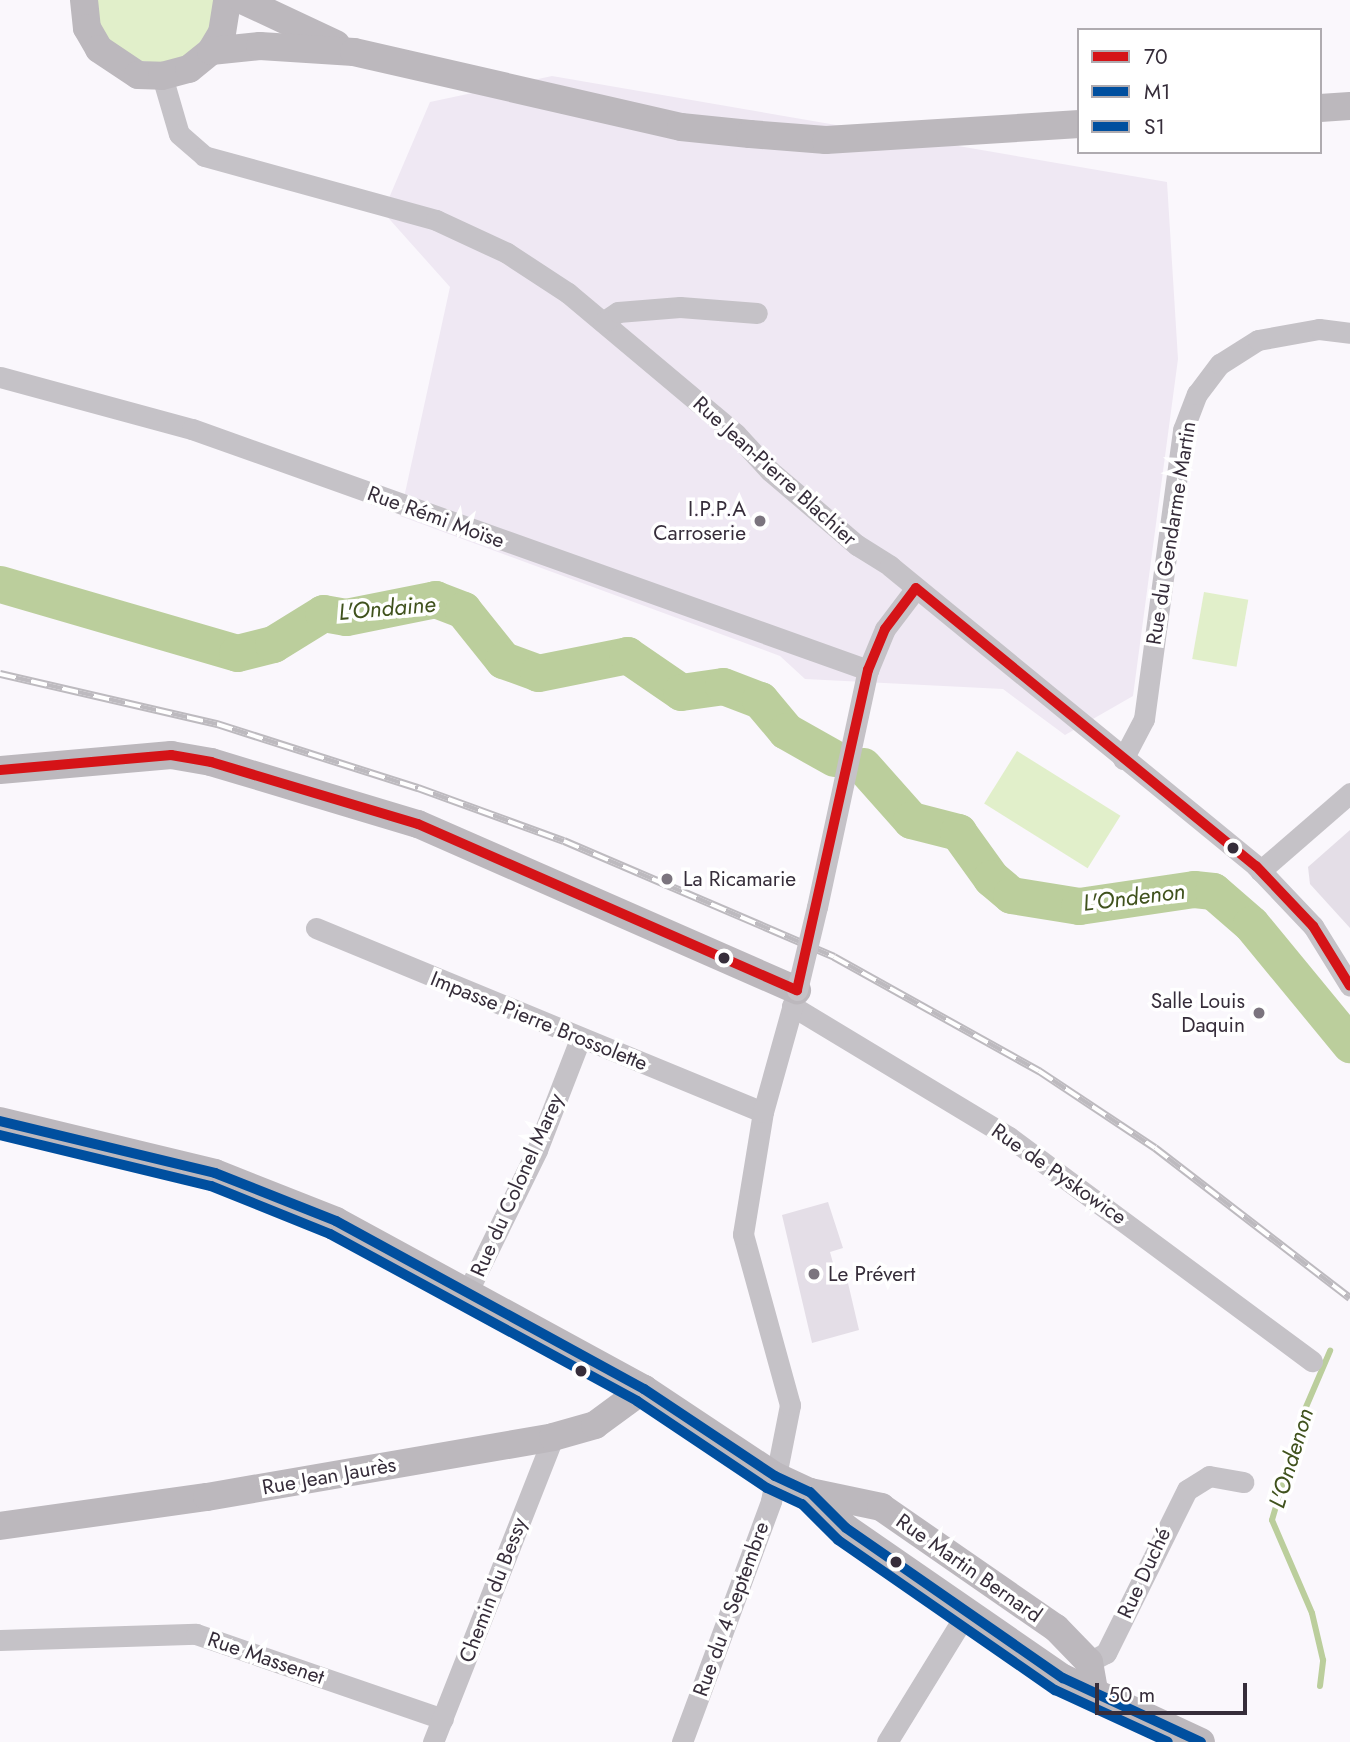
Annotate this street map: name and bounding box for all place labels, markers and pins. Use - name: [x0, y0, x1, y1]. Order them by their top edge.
- place label: I.P.P.A Carroserie: [653, 496, 746, 546]
- marker: I.P.P.A Carroserie: [752, 513, 768, 529]
- unlabelled marker: [1226, 841, 1240, 855]
- place label: La Ricamarie: [683, 866, 796, 892]
- marker: La Ricamarie: [657, 869, 677, 889]
- unlabelled marker: [717, 951, 731, 965]
- place label: Salle Louis Daquin: [1151, 988, 1245, 1038]
- marker: Salle Louis Daquin: [1251, 1005, 1267, 1021]
- place label: Le Prévert: [828, 1261, 915, 1287]
- marker: Le Prévert: [806, 1266, 822, 1282]
- unlabelled marker: [574, 1364, 588, 1378]
- unlabelled marker: [889, 1555, 903, 1569]

